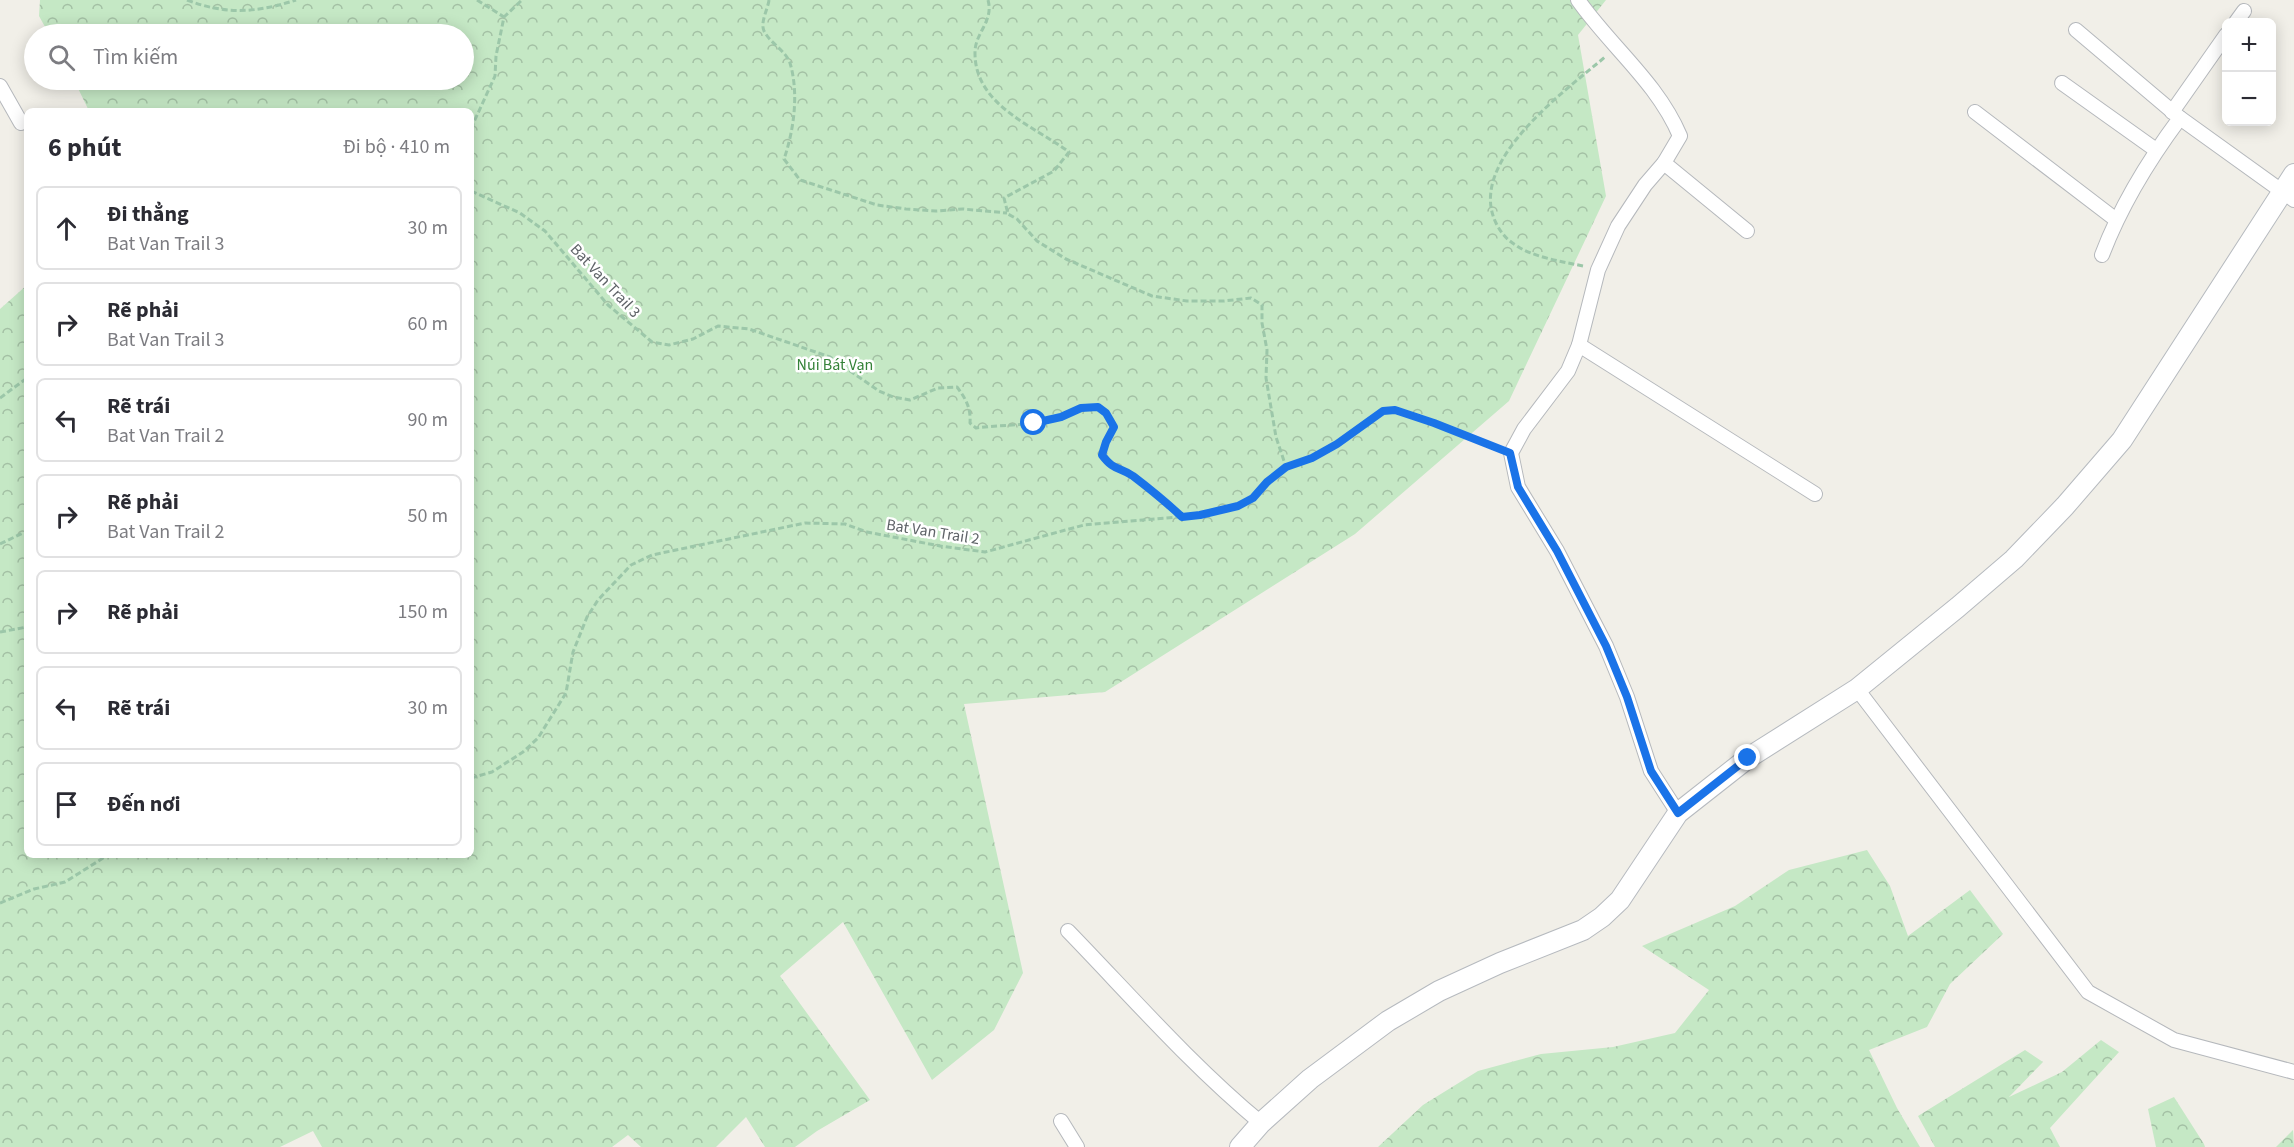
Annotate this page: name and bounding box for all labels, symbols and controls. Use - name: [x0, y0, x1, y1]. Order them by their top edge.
- map controls: [2222, 18, 2276, 126]
- button: +: [2222, 18, 2276, 72]
- search box: [24, 24, 474, 90]
- icon: search: [45, 41, 78, 74]
- text: Tìm kiếm: [93, 41, 178, 73]
- button: −: [2222, 72, 2276, 126]
- text: 6 phút: [48, 129, 121, 166]
- text: Đi bộ · 410 m: [343, 133, 450, 161]
- text: Đi thẳng: [107, 198, 189, 230]
- icon: ahead: [50, 212, 83, 245]
- text: 30 m: [408, 214, 448, 242]
- text: Bat Van Trail 3: [107, 230, 225, 258]
- street label: Bat Van Trail 3: [565, 239, 645, 323]
- text: Rẽ phải: [107, 294, 179, 326]
- icon: right: [50, 308, 83, 341]
- text: 60 m: [408, 310, 448, 338]
- text: Bat Van Trail 3: [107, 326, 225, 354]
- park label: Núi Bát Vạn: [797, 354, 873, 376]
- text: Rẽ trái: [107, 390, 170, 422]
- icon: left: [50, 404, 83, 437]
- text: 90 m: [408, 406, 448, 434]
- route start: [1020, 409, 1046, 435]
- text: Bat Van Trail 2: [107, 422, 225, 450]
- text: Rẽ phải: [107, 486, 179, 518]
- icon: right: [50, 500, 83, 533]
- text: 50 m: [408, 502, 448, 530]
- street label: Bat Van Trail 2: [885, 514, 981, 550]
- text: Bat Van Trail 2: [107, 518, 225, 546]
- icon: right: [50, 596, 83, 629]
- text: Rẽ phải: [107, 596, 179, 628]
- text: 150 m: [398, 598, 448, 626]
- icon: left: [50, 692, 83, 725]
- text: Rẽ trái: [107, 692, 170, 724]
- text: 30 m: [408, 694, 448, 722]
- route end: [1734, 744, 1760, 770]
- icon: arrive: [50, 788, 83, 821]
- text: Đến nơi: [107, 788, 181, 820]

